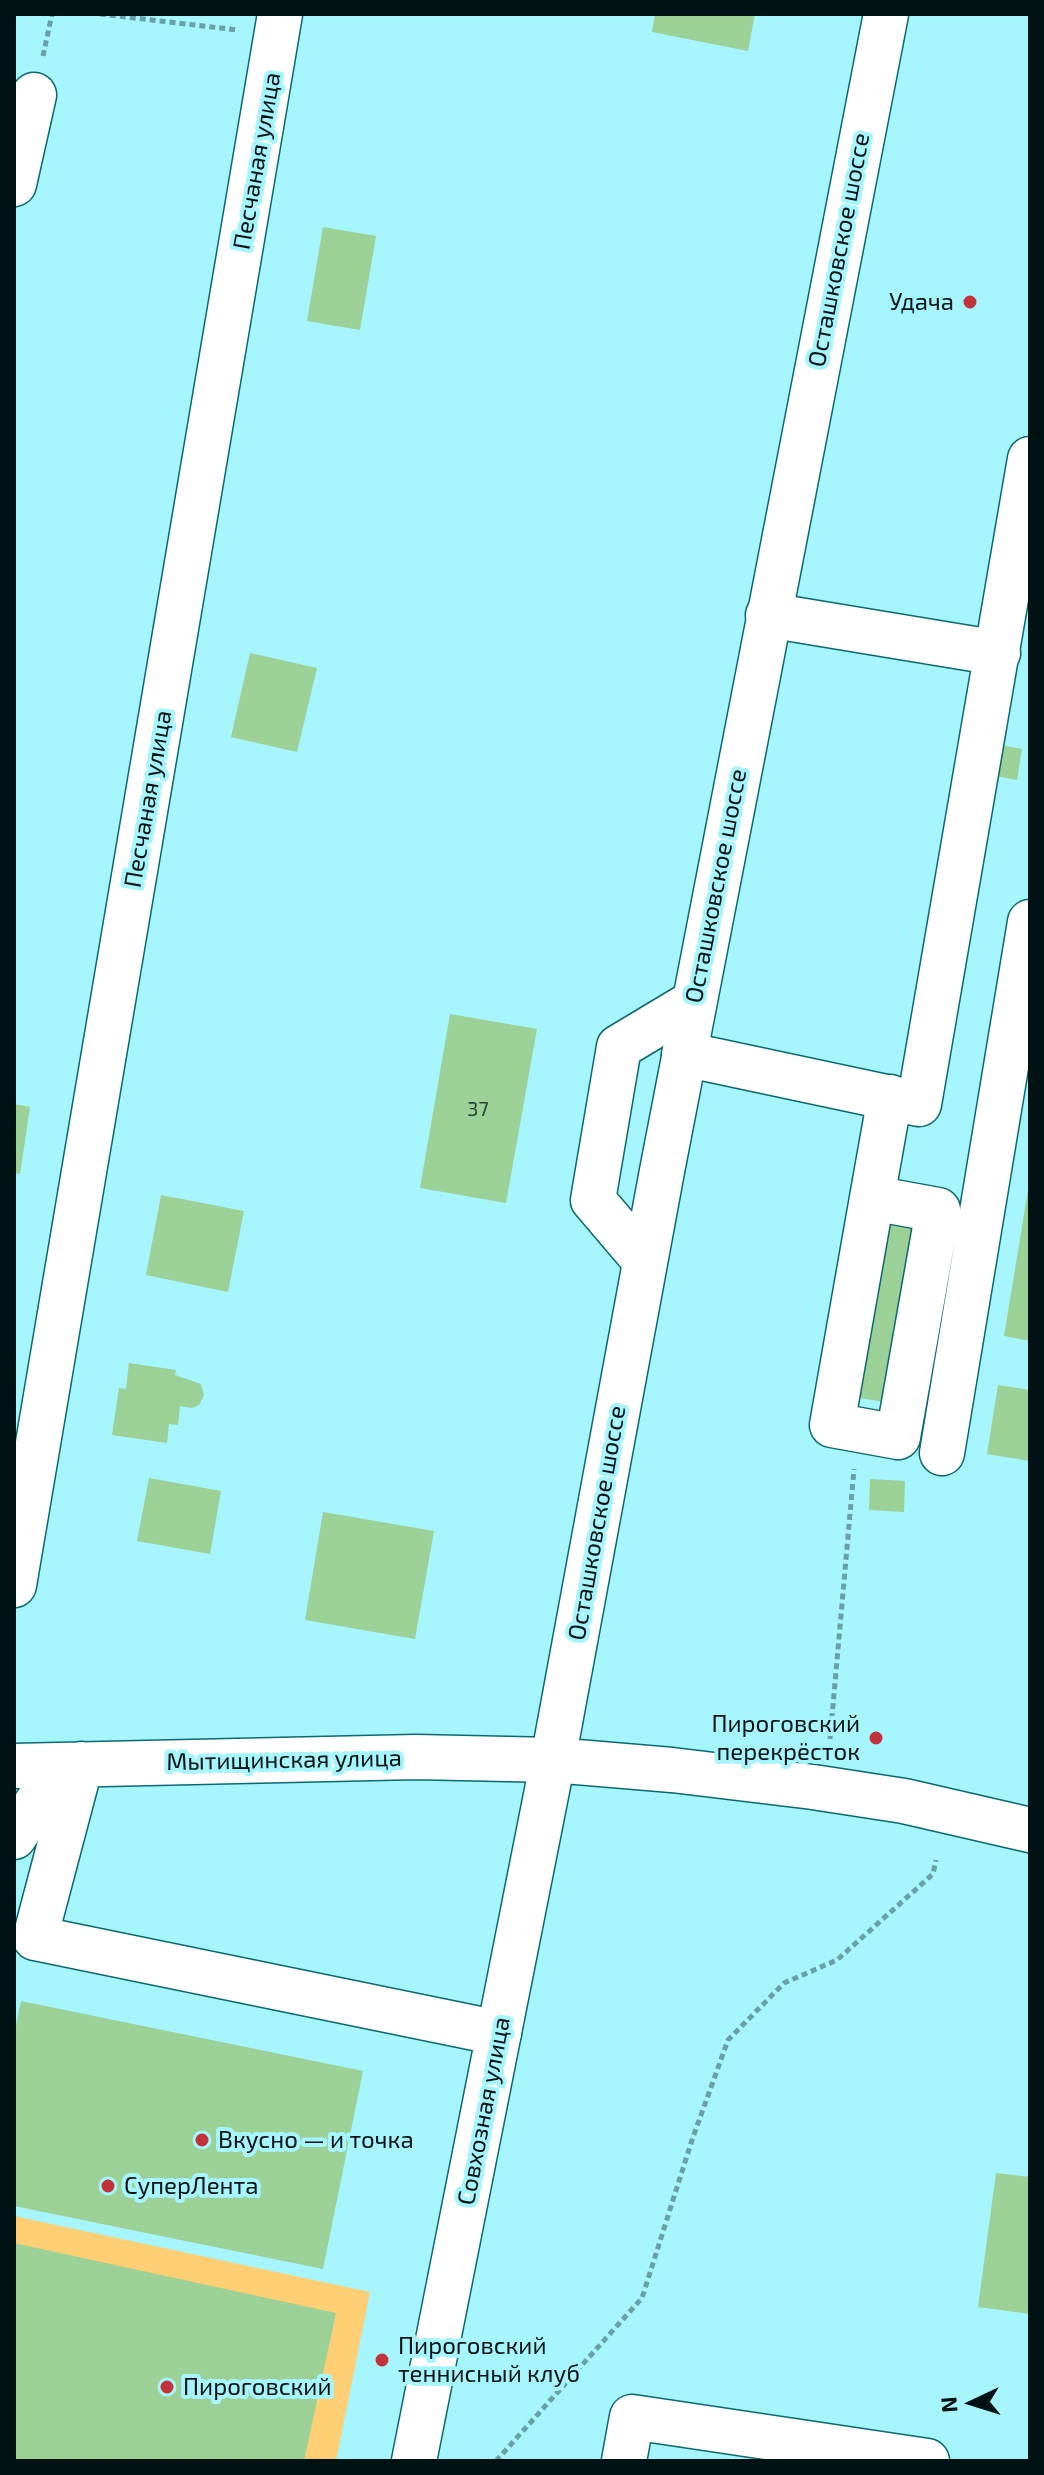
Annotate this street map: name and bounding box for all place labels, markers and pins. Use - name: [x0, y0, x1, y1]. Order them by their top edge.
- place label: Удача: [889, 288, 954, 316]
- marker: Удача: [961, 293, 979, 311]
- place label: Пироговский перекрёсток: [711, 1710, 860, 1766]
- marker: Пироговский перекрёсток: [867, 1729, 885, 1747]
- place label: Вкусно — и точка: [218, 2126, 414, 2154]
- marker: Вкусно — и точка: [193, 2131, 211, 2149]
- place label: СуперЛента: [124, 2172, 259, 2200]
- marker: СуперЛента: [99, 2177, 117, 2195]
- place label: Пироговский теннисный клуб: [398, 2332, 580, 2388]
- marker: Пироговский теннисный клуб: [373, 2351, 391, 2369]
- place label: Пироговский: [183, 2373, 332, 2401]
- marker: Пироговский: [158, 2378, 176, 2396]

